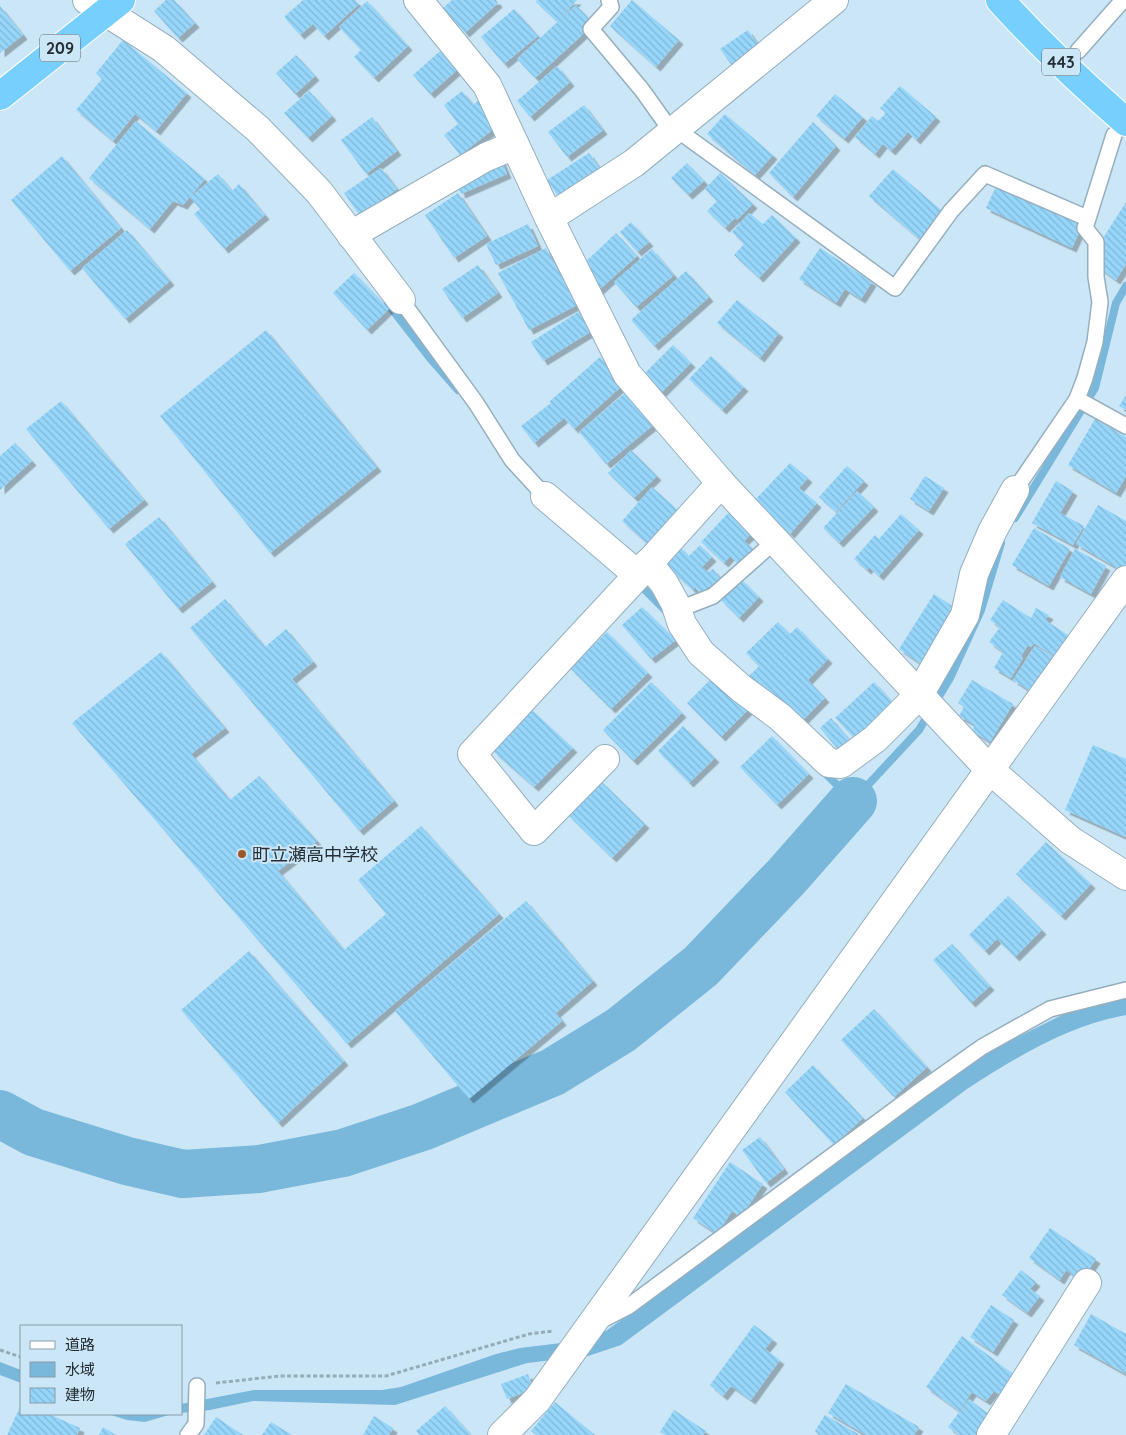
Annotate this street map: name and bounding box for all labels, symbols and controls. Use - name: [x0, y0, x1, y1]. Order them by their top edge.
- road number: 209: [40, 34, 80, 62]
- road number: 443: [1042, 48, 1080, 76]
- place label: 町立瀬高中学校: [252, 843, 378, 866]
- marker: 町立瀬高中学校: [236, 848, 248, 860]
- legend: [20, 1325, 182, 1415]
- text: 道路: [65, 1335, 95, 1354]
- text: 水域: [65, 1360, 95, 1379]
- text: 建物: [65, 1385, 95, 1404]

